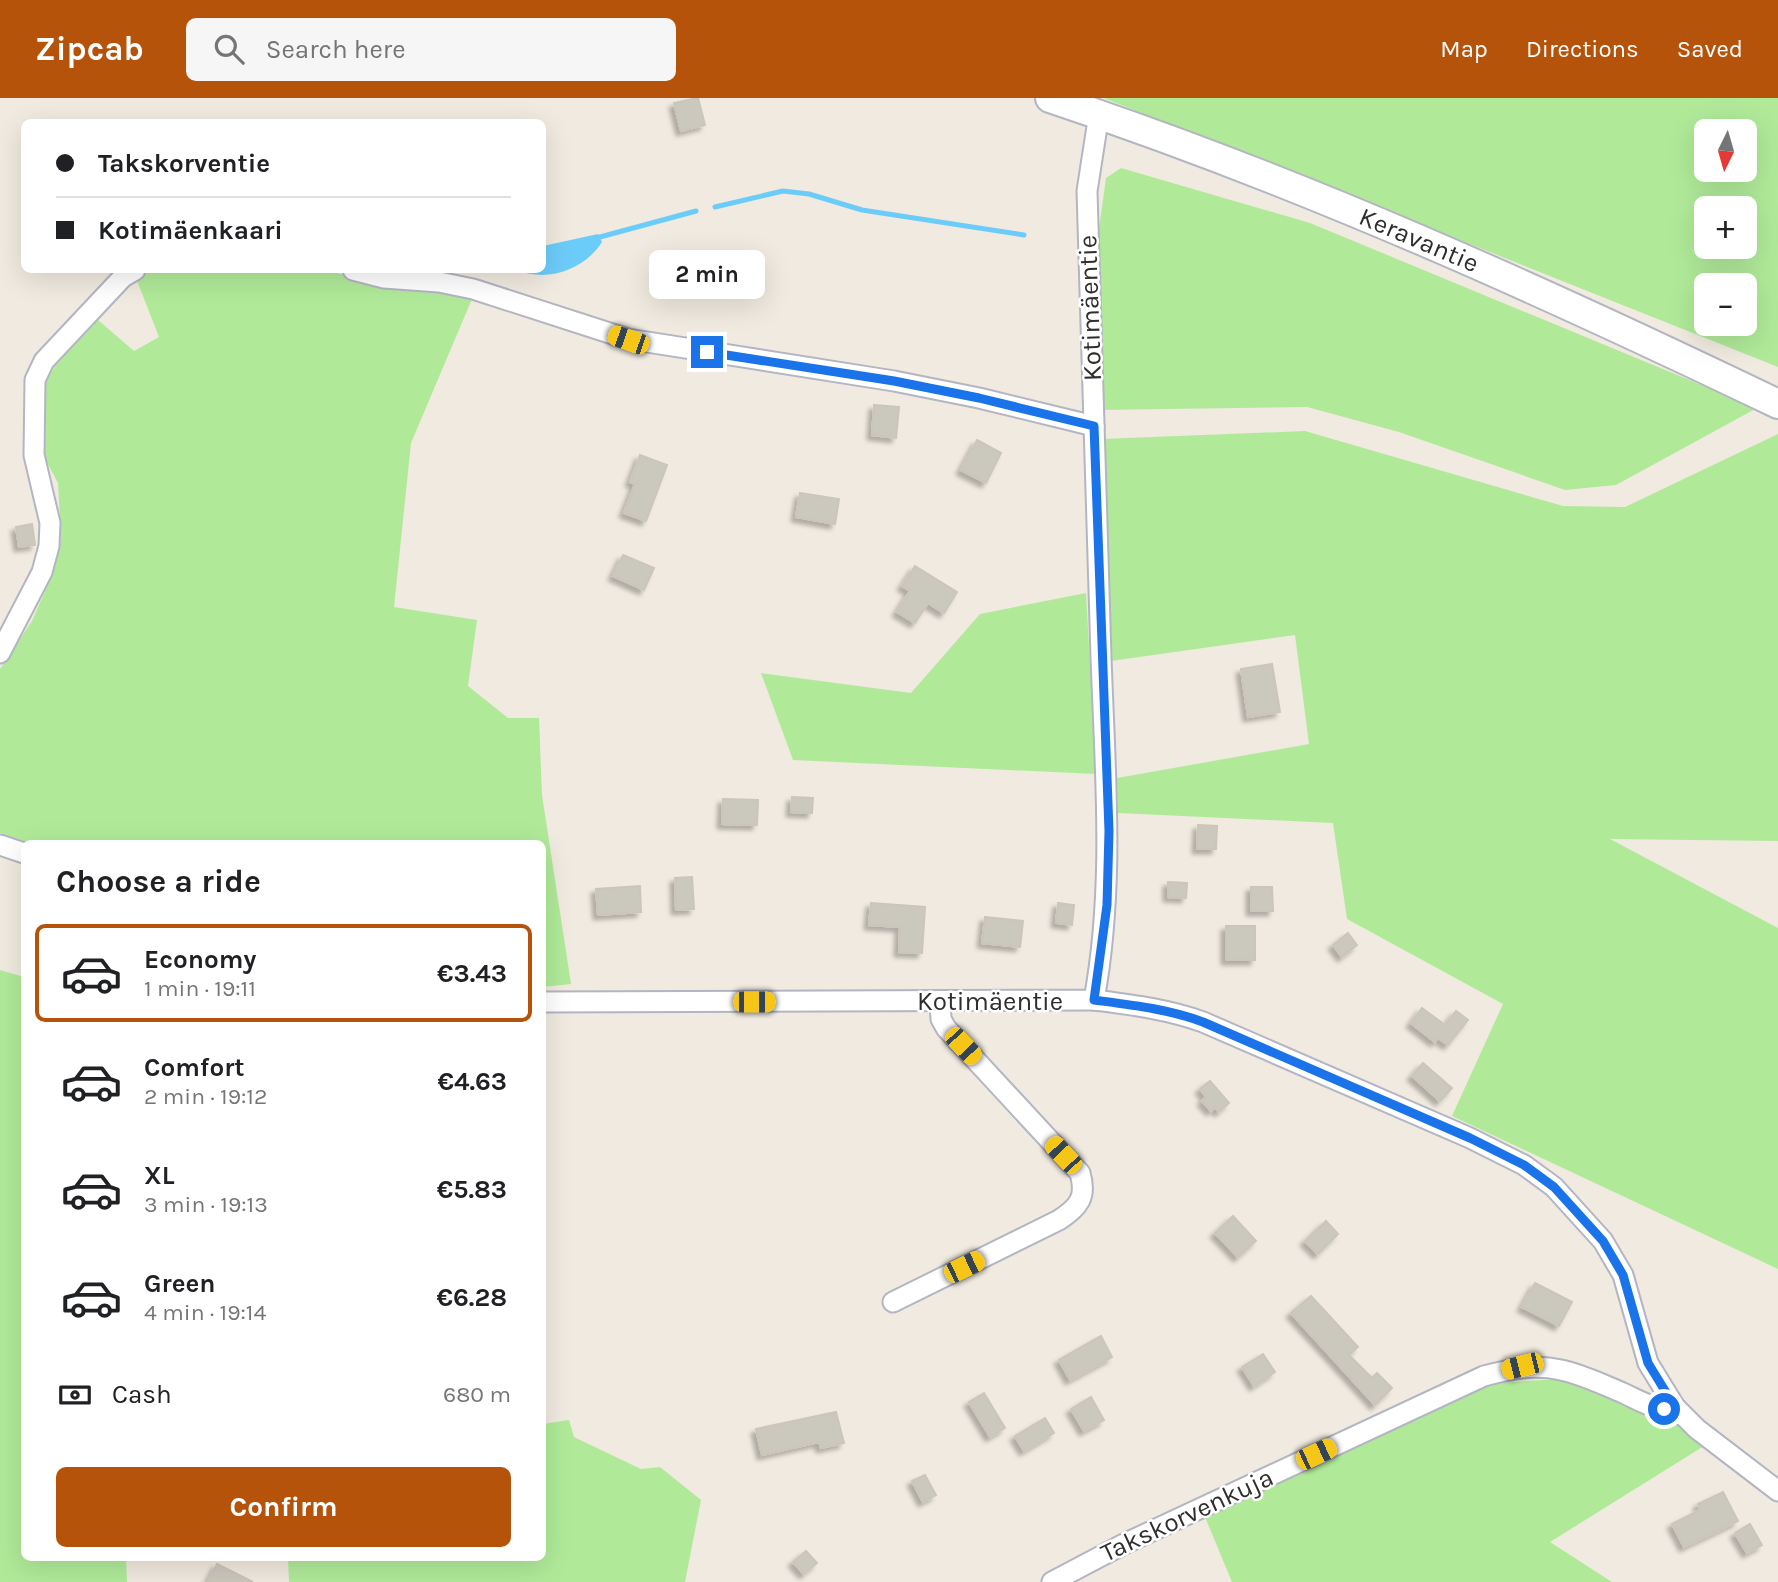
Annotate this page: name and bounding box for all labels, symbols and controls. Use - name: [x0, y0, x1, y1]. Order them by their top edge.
- search box: [186, 18, 676, 81]
- text: Zipcab: [35, 30, 144, 68]
- icon: search: [210, 30, 248, 68]
- text: Search here: [266, 34, 406, 65]
- text: Map: [1440, 35, 1488, 63]
- text: Directions: [1526, 35, 1639, 63]
- text: Saved: [1677, 35, 1743, 63]
- north arrow: [1694, 119, 1757, 182]
- map controls: [1694, 119, 1757, 336]
- text: Takskorventie: [98, 148, 270, 179]
- button: +: [1694, 196, 1757, 259]
- street label: Keravantie: [1355, 201, 1483, 279]
- text: Kotimäenkaari: [98, 215, 283, 246]
- street label: Kotimäentie: [1072, 234, 1108, 382]
- callout: 2 min: [649, 250, 765, 300]
- text: 2 min: [675, 261, 739, 288]
- button: −: [1694, 273, 1757, 336]
- car: [605, 323, 652, 357]
- route end: [691, 336, 723, 368]
- text: Choose a ride: [56, 863, 261, 900]
- icon: car: [60, 942, 123, 1005]
- text: Economy: [144, 944, 256, 975]
- text: €3.43: [437, 958, 507, 989]
- text: 1 min · 19:11: [144, 975, 256, 1002]
- street label: Kotimäentie: [917, 986, 1063, 1017]
- car: [734, 992, 776, 1013]
- car: [941, 1023, 986, 1069]
- icon: car: [60, 1050, 123, 1113]
- text: Comfort: [144, 1052, 245, 1083]
- text: €4.63: [438, 1066, 507, 1097]
- text: 2 min · 19:12: [144, 1083, 267, 1110]
- car: [1041, 1132, 1086, 1178]
- icon: car: [60, 1158, 123, 1221]
- text: XL: [144, 1160, 175, 1191]
- text: €5.83: [437, 1174, 507, 1205]
- text: 3 min · 19:13: [144, 1191, 268, 1218]
- car: [941, 1248, 988, 1286]
- icon: car: [60, 1266, 123, 1329]
- text: Green: [144, 1268, 216, 1299]
- text: €6.28: [437, 1282, 507, 1313]
- text: 4 min · 19:14: [144, 1299, 266, 1326]
- car: [1500, 1351, 1545, 1381]
- icon: cash: [56, 1376, 94, 1414]
- text: Cash: [112, 1379, 172, 1410]
- text: 680 m: [443, 1381, 511, 1408]
- route start: [1648, 1393, 1680, 1425]
- car: [1293, 1436, 1340, 1472]
- street label: Takskorvenkuja: [1096, 1462, 1278, 1568]
- button: Confirm: [56, 1467, 511, 1547]

